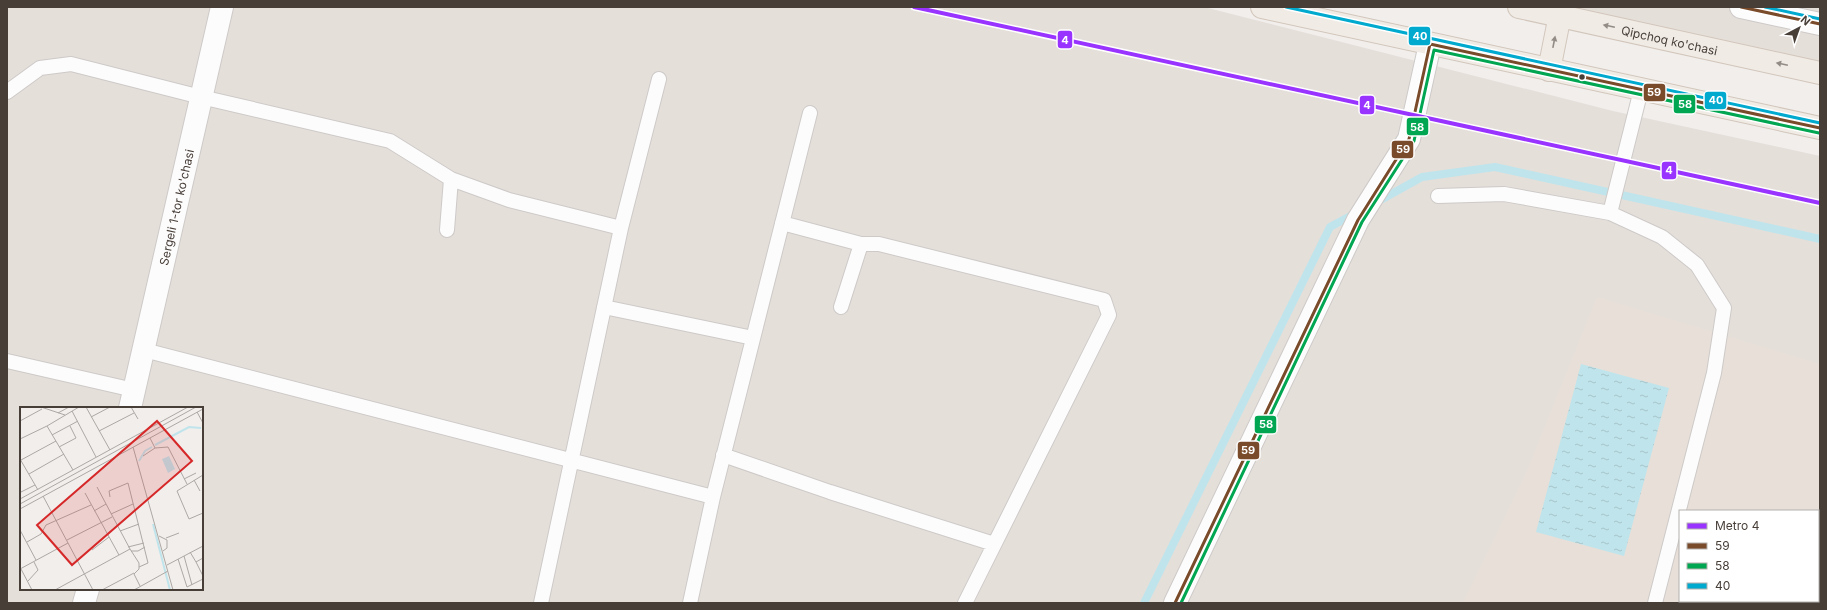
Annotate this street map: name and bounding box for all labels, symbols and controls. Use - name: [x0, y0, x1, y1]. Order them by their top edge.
- north arrow: [1779, 8, 1819, 48]
- text: N: [1798, 12, 1813, 28]
- street label: Qipchoq ko'chasi: [1620, 22, 1719, 58]
- one-way arrow: [1603, 23, 1615, 29]
- line badge: 40: [1408, 26, 1431, 46]
- text: 40: [1413, 29, 1427, 43]
- line badge: 4: [1057, 30, 1073, 49]
- text: 4: [1061, 33, 1069, 47]
- one-way arrow: [1552, 36, 1558, 49]
- one-way arrow: [1776, 61, 1788, 67]
- unlabelled marker: [1577, 72, 1587, 82]
- line badge: 59: [1643, 83, 1666, 102]
- text: 59: [1647, 85, 1661, 99]
- line badge: 40: [1704, 91, 1727, 110]
- text: 40: [1709, 93, 1723, 107]
- line badge: 58: [1673, 94, 1696, 114]
- line badge: 4: [1359, 95, 1375, 115]
- text: 58: [1678, 97, 1692, 111]
- text: 4: [1363, 98, 1371, 112]
- line badge: 58: [1406, 117, 1429, 136]
- text: 58: [1410, 120, 1424, 134]
- line badge: 59: [1391, 140, 1414, 159]
- text: 59: [1396, 142, 1410, 156]
- street label: Sergeli 1-tor ko'chasi: [155, 148, 197, 267]
- line badge: 4: [1661, 161, 1677, 180]
- text: 4: [1665, 163, 1673, 177]
- inset map: [20, 407, 203, 590]
- line badge: 58: [1254, 415, 1277, 434]
- text: 58: [1259, 417, 1273, 431]
- line badge: 59: [1237, 441, 1260, 460]
- text: 59: [1241, 443, 1255, 457]
- legend: [1679, 510, 1819, 602]
- text: Metro 4: [1715, 518, 1760, 533]
- text: 59: [1715, 538, 1730, 553]
- text: 58: [1715, 558, 1730, 573]
- text: 40: [1715, 578, 1730, 593]

